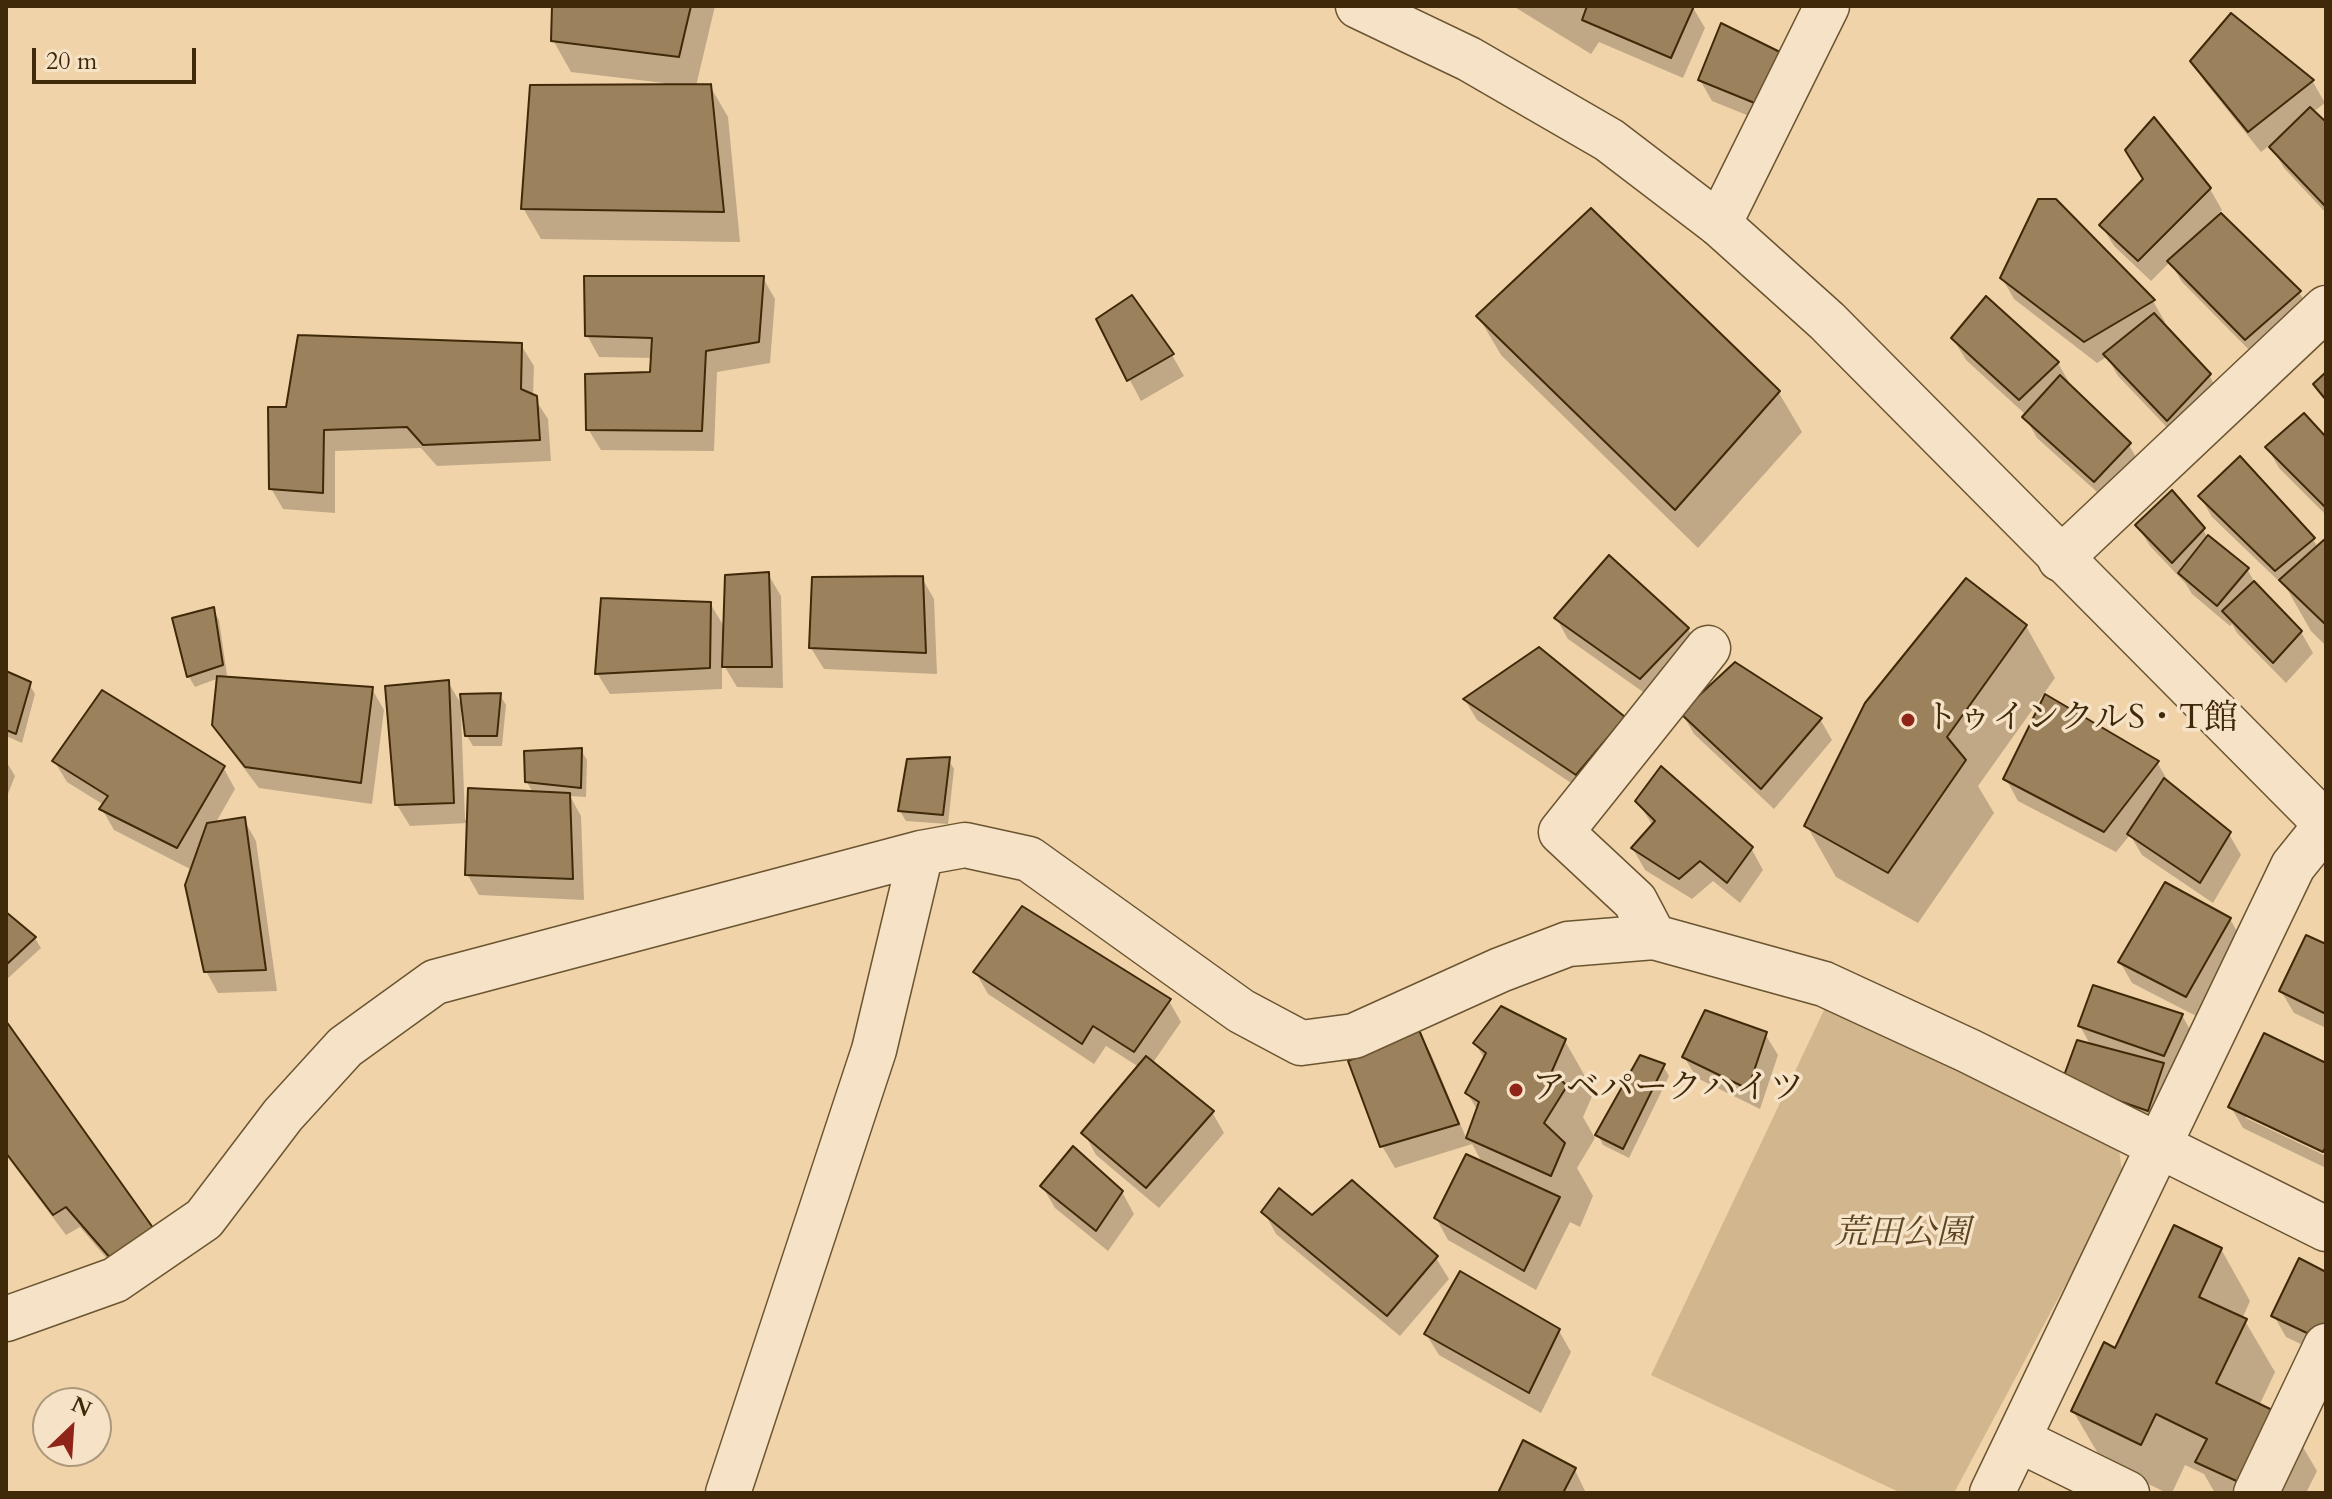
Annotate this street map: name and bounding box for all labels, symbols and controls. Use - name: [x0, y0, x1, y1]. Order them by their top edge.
- scale bar: [36, 32, 200, 82]
- text: 20 m: [46, 45, 97, 78]
- place label: トゥインクルS・T館: [1924, 700, 2238, 740]
- marker: トゥインクルS・T館: [1899, 711, 1917, 729]
- place label: アベパークハイツ: [1532, 1070, 1804, 1110]
- marker: アベパークハイツ: [1507, 1081, 1525, 1099]
- park label: 荒田公園: [1834, 1215, 1970, 1255]
- north arrow: [32, 1387, 112, 1467]
- text: N: [66, 1389, 96, 1425]

